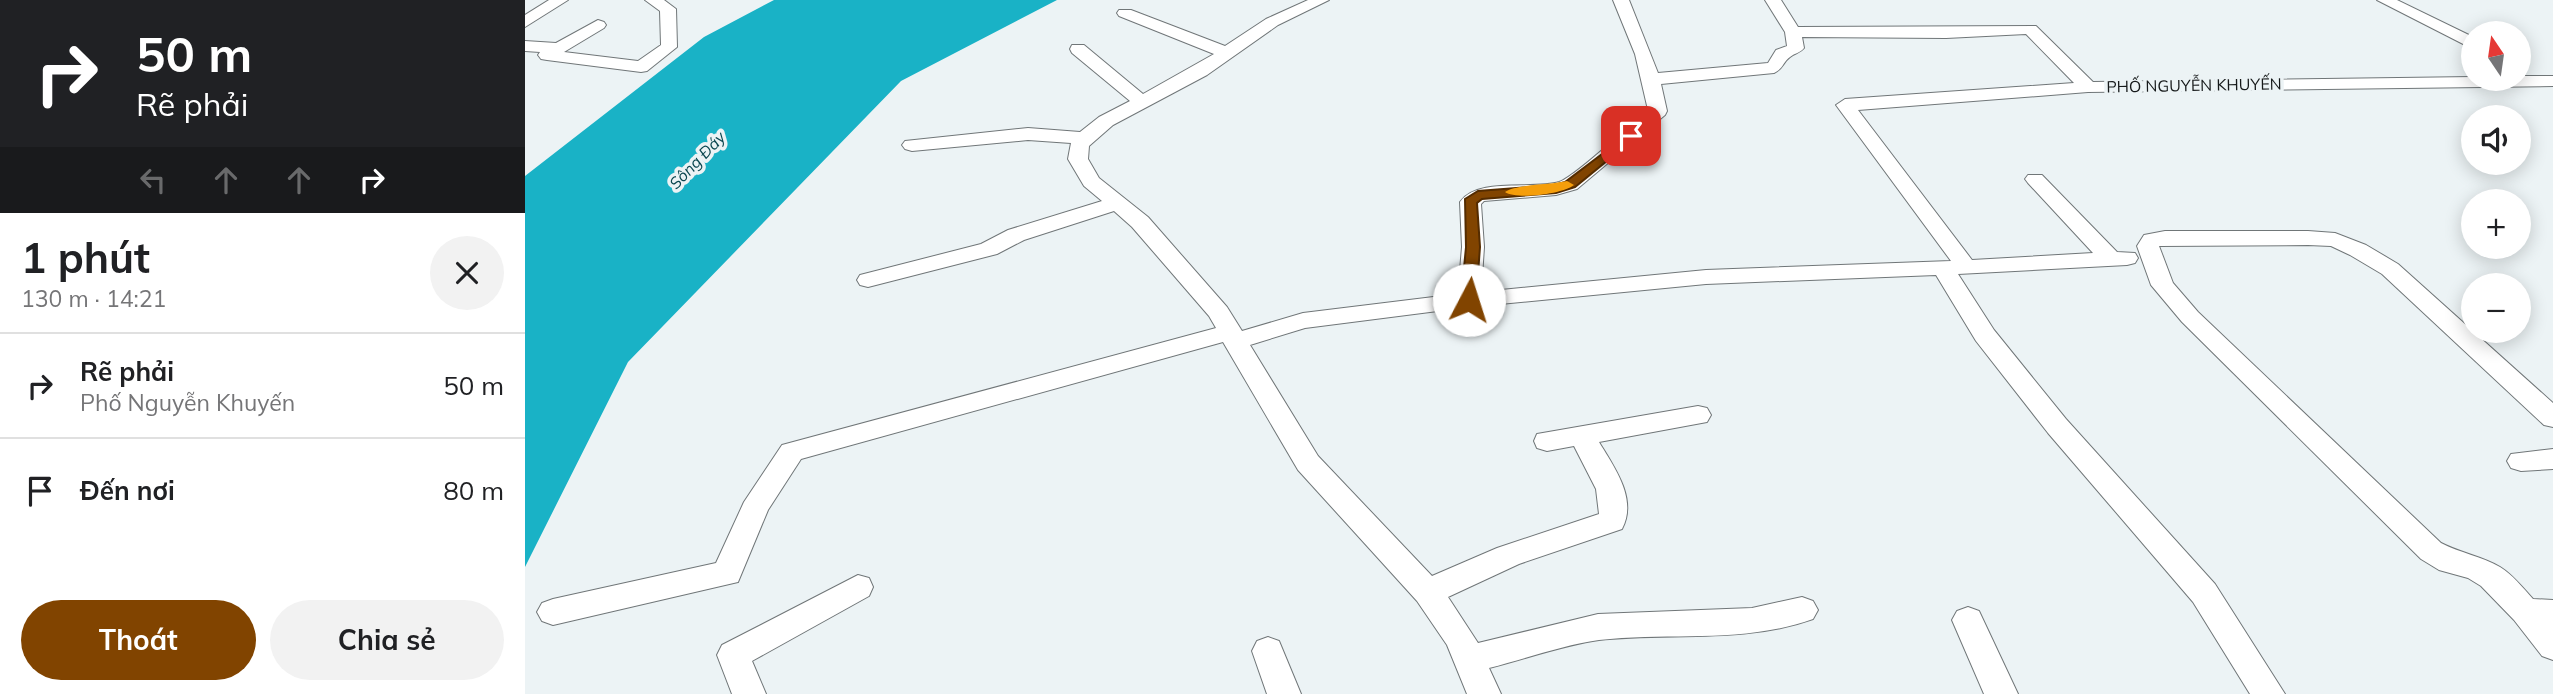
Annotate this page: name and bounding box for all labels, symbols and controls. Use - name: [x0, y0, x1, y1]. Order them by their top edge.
- north arrow: [2461, 21, 2531, 91]
- map controls: [2461, 21, 2531, 343]
- text: 50 m: [136, 23, 252, 84]
- icon: right: [21, 28, 112, 119]
- street label: PHỐ NGUYỄN KHUYẾN: [2106, 72, 2282, 97]
- text: Rẽ phải: [136, 84, 248, 124]
- button: sound: [2461, 105, 2531, 175]
- pin: [1601, 106, 1661, 166]
- icon: arrive: [1612, 117, 1650, 155]
- water label: Sông Đáy: [665, 127, 730, 193]
- icon: left: [134, 161, 172, 199]
- icon: ahead: [207, 161, 245, 199]
- icon: ahead: [280, 161, 318, 199]
- icon: right: [353, 161, 391, 199]
- button: +: [2461, 189, 2531, 259]
- text: 1 phút: [21, 231, 150, 284]
- button: close: [430, 236, 504, 310]
- position arrow: [1432, 263, 1506, 337]
- button: −: [2461, 273, 2531, 343]
- text: 130 m · 14:21: [21, 284, 166, 313]
- text: Rẽ phải: [80, 355, 174, 388]
- icon: right: [21, 367, 59, 405]
- text: 50 m: [443, 369, 504, 402]
- text: Phố Nguyễn Khuyến: [80, 388, 295, 417]
- icon: arrive: [21, 472, 59, 510]
- text: Đến nơi: [80, 474, 175, 507]
- text: 80 m: [443, 474, 504, 507]
- button: Thoát: [21, 600, 256, 680]
- button: Chia sẻ: [270, 600, 504, 680]

